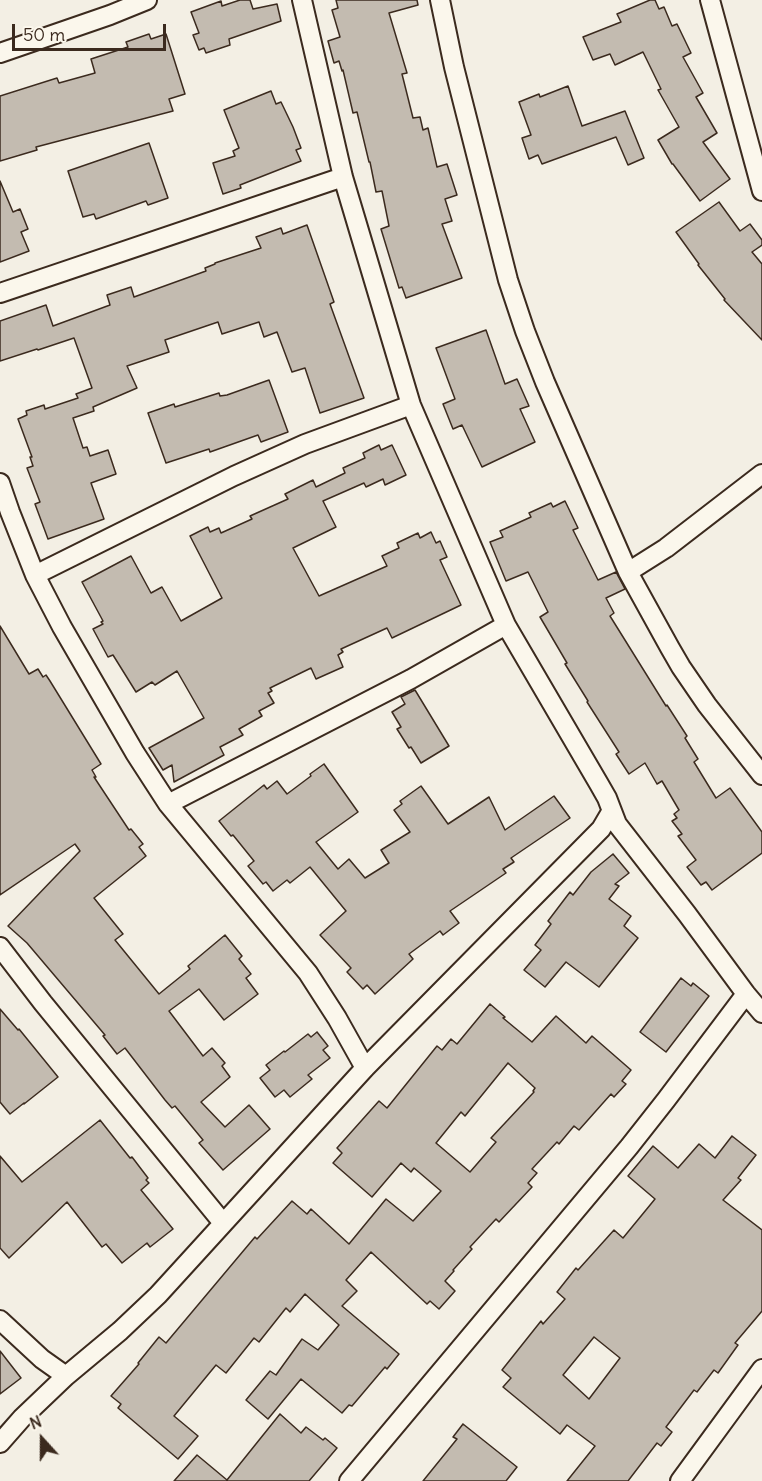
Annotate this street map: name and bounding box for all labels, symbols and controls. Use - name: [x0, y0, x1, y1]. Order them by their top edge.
- scale bar: [15, 12, 170, 50]
- text: 50 m: [23, 23, 65, 46]
- north arrow: [12, 1409, 72, 1469]
- text: N: [27, 1411, 44, 1434]

